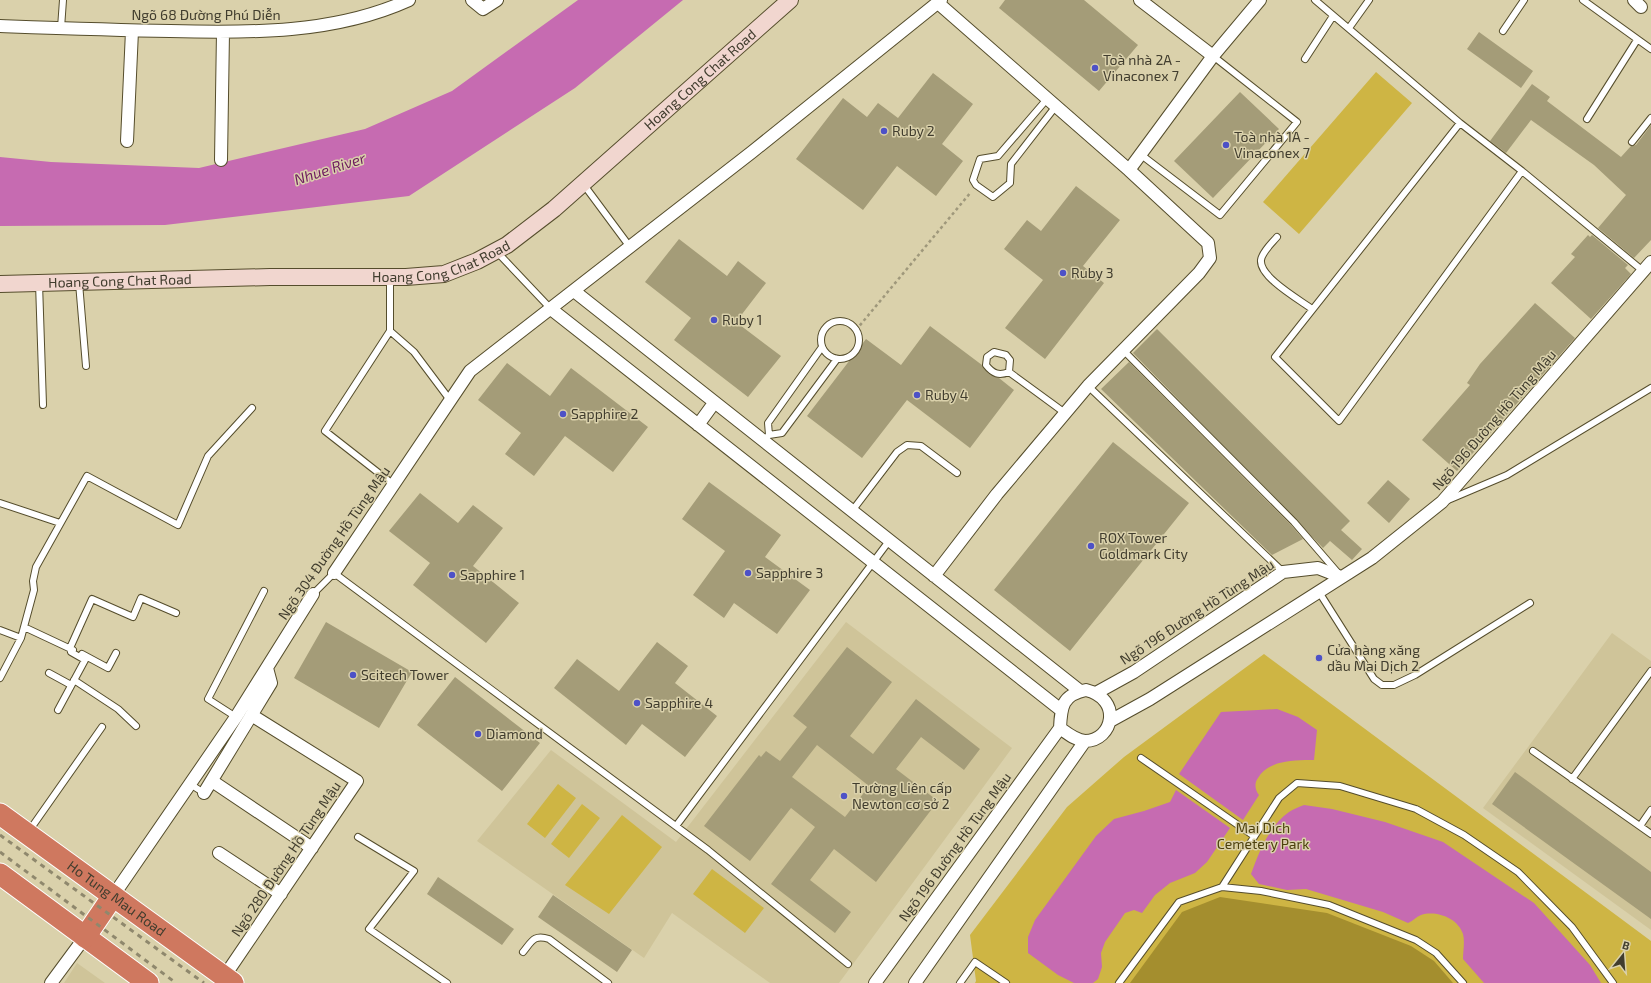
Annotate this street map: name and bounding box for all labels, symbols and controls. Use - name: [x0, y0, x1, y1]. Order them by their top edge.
- street label: Ngõ 68 Đường Phú Diễn: [131, 6, 281, 23]
- street label: Hoang Cong Chat Road: [640, 25, 759, 133]
- place label: Toà nhà 2A - Vinaconex 7: [1103, 51, 1181, 84]
- marker: Toà nhà 2A - Vinaconex 7: [1090, 63, 1100, 73]
- place label: Ruby 2: [892, 122, 935, 139]
- marker: Ruby 2: [879, 126, 889, 136]
- place label: Toà nhà 1A - Vinaconex 7: [1234, 128, 1310, 161]
- marker: Toà nhà 1A - Vinaconex 7: [1221, 140, 1231, 150]
- water label: Nhue River: [292, 148, 369, 188]
- street label: Hoang Cong Chat Road: [372, 236, 513, 285]
- place label: Ruby 3: [1071, 264, 1114, 281]
- marker: Ruby 3: [1058, 268, 1068, 278]
- street label: Hoang Cong Chat Road: [48, 270, 192, 291]
- place label: Ruby 1: [722, 311, 762, 328]
- marker: Ruby 1: [709, 315, 719, 325]
- street label: Ngõ 196 Đường Hồ Tùng Mậu: [1428, 346, 1559, 493]
- place label: Ruby 4: [925, 386, 968, 403]
- marker: Ruby 4: [912, 390, 922, 400]
- place label: Sapphire 2: [571, 405, 638, 422]
- marker: Sapphire 2: [558, 409, 568, 419]
- street label: Ngõ 304 Đường Hồ Tùng Mậu: [274, 463, 393, 623]
- place label: ROX Tower Goldmark City: [1099, 529, 1188, 562]
- marker: ROX Tower Goldmark City: [1086, 541, 1096, 551]
- street label: Ngõ 196 Đường Hồ Tùng Mậu: [1116, 555, 1277, 668]
- place label: Sapphire 3: [756, 564, 823, 581]
- place label: Sapphire 1: [460, 566, 525, 583]
- marker: Sapphire 3: [743, 568, 753, 578]
- marker: Sapphire 1: [447, 570, 457, 580]
- place label: Cửa hàng xăng dầu Mai Dịch 2: [1327, 641, 1420, 674]
- marker: Cửa hàng xăng dầu Mai Dịch 2: [1314, 653, 1324, 663]
- place label: Scitech Tower: [361, 666, 449, 683]
- marker: Scitech Tower: [348, 670, 358, 680]
- place label: Sapphire 4: [645, 694, 713, 711]
- marker: Sapphire 4: [632, 698, 642, 708]
- place label: Diamond: [486, 725, 543, 742]
- marker: Diamond: [473, 729, 483, 739]
- street label: Ngõ 196 Đường Hồ Tùng Mậu: [895, 769, 1014, 925]
- street label: Ngõ 280 Đường Hồ Tùng Mậu: [227, 778, 344, 940]
- place label: Trường Liên cấp Newton cơ sở 2: [852, 779, 952, 812]
- marker: Trường Liên cấp Newton cơ sở 2: [839, 791, 849, 801]
- park label: Mai Dich Cemetery Park: [1217, 819, 1309, 852]
- street label: Ho Tung Mau Road: [64, 857, 169, 939]
- north arrow: [1603, 935, 1643, 975]
- text: B: [1621, 938, 1631, 952]

